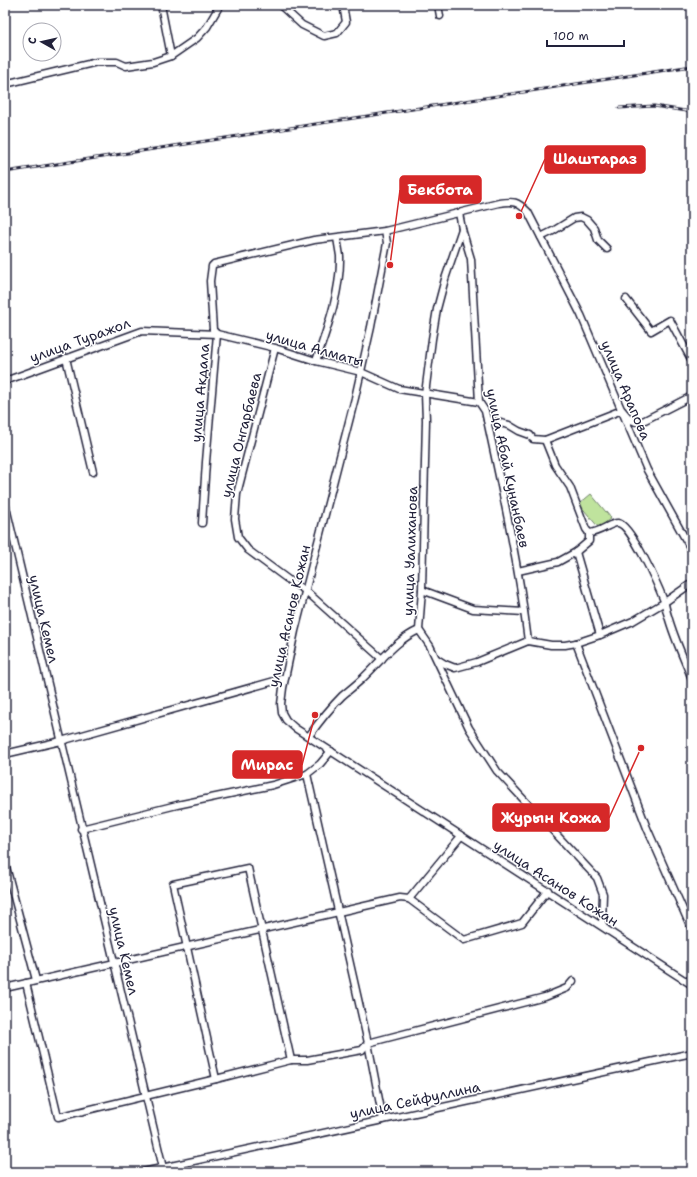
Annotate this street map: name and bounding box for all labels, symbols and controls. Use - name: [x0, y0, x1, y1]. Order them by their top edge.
- north arrow: [22, 22, 62, 62]
- scale bar: [547, 22, 624, 48]
- text: 100 m: [553, 28, 589, 44]
- text: С: [25, 36, 41, 45]
- callout: Шаштараз: [545, 146, 645, 173]
- text: Шаштараз: [553, 149, 637, 169]
- callout: Бекбота: [400, 176, 481, 203]
- text: Бекбота: [407, 180, 474, 200]
- street label: улица Туражол: [27, 313, 133, 367]
- street label: улица Алматы: [264, 325, 366, 371]
- street label: улица Арапова: [597, 338, 655, 443]
- street label: улица Акдала: [187, 343, 213, 443]
- street label: улица Онгарбаева: [217, 370, 265, 500]
- street label: улица Абай Кунанбаев: [482, 387, 534, 549]
- street label: улица Уалиханова: [399, 486, 421, 616]
- street label: улица Асанов Кожан: [264, 543, 314, 689]
- street label: улица Кемел: [25, 573, 63, 665]
- callout: Мирас: [233, 751, 302, 778]
- text: Мирас: [241, 755, 294, 775]
- callout: Журын Кожа: [493, 804, 609, 831]
- text: Журын Кожа: [501, 808, 602, 828]
- street label: улица Асанов Кожан: [490, 836, 622, 930]
- street label: улица Кемел: [105, 905, 143, 997]
- street label: улица Сейфуллина: [348, 1077, 482, 1123]

